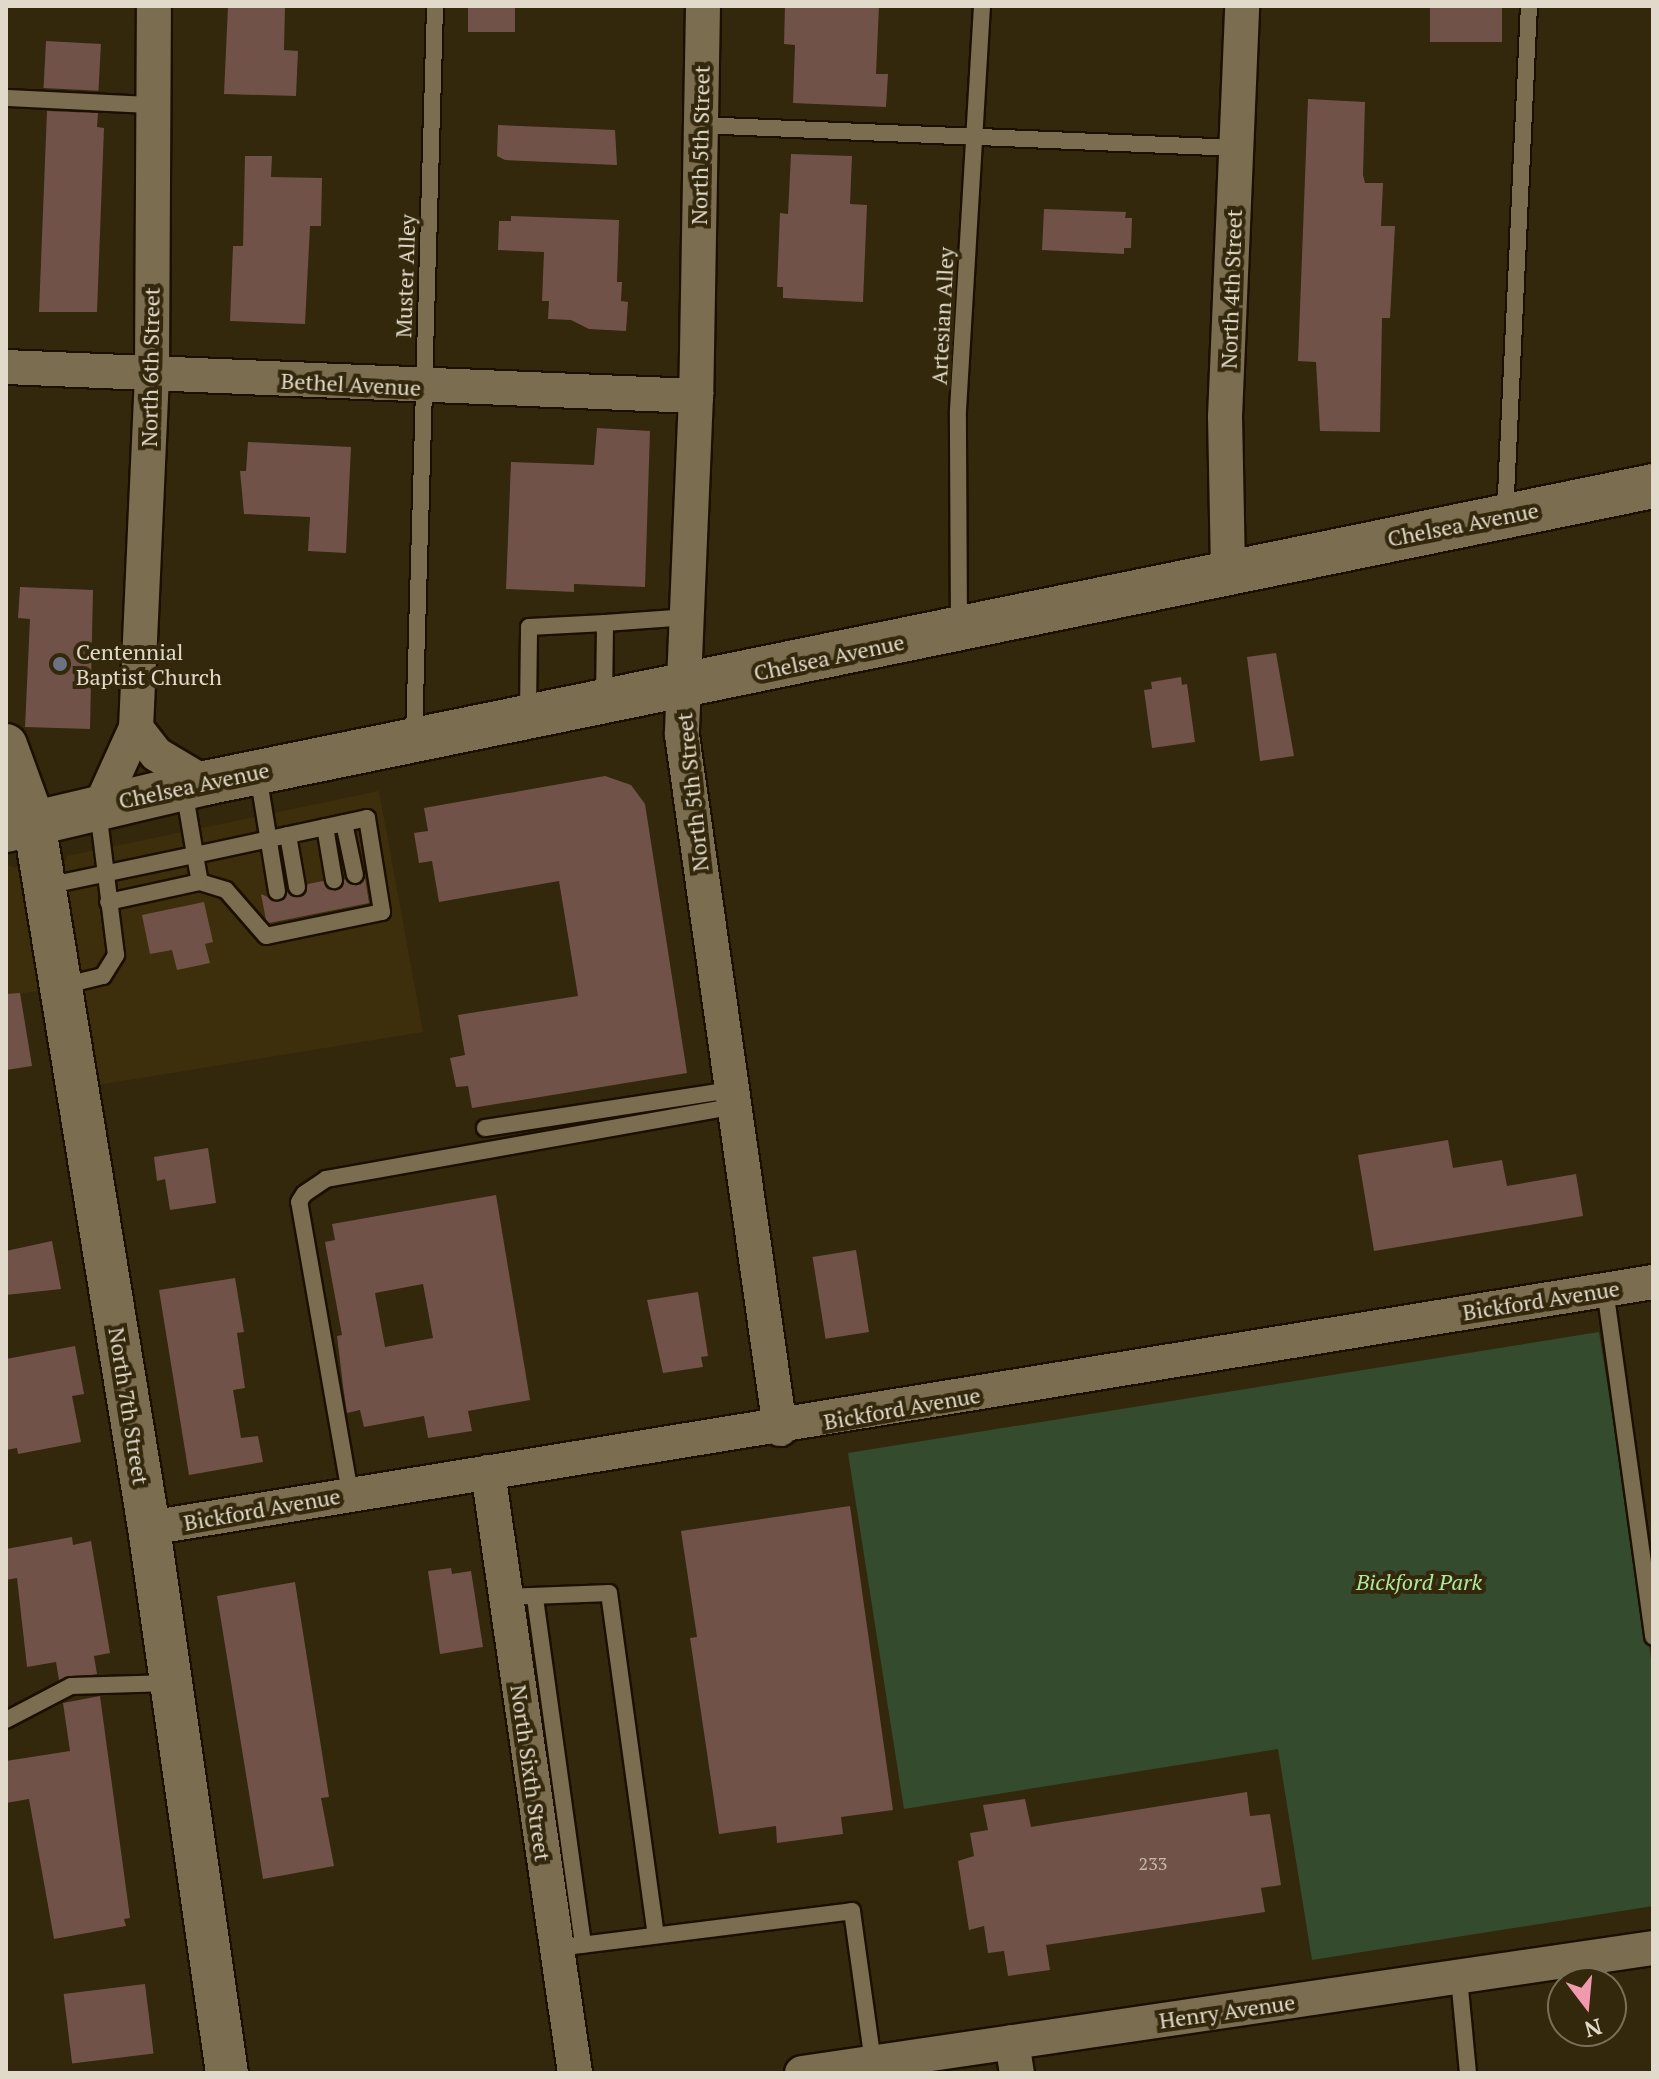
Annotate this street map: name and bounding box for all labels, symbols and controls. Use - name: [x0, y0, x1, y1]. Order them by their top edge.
- street label: North 5th Street: [685, 65, 715, 225]
- street label: North 4th Street: [1215, 209, 1247, 369]
- street label: Muster Alley: [390, 213, 420, 339]
- street label: Artesian Alley: [925, 246, 959, 386]
- street label: North 6th Street: [135, 287, 165, 447]
- street label: Bethel Avenue: [280, 367, 422, 401]
- street label: Chelsea Avenue: [1385, 496, 1541, 552]
- street label: Chelsea Avenue: [751, 628, 907, 686]
- place label: Centennial Baptist Church: [76, 638, 222, 690]
- marker: Centennial Baptist Church: [51, 655, 69, 673]
- street label: North 5th Street: [671, 711, 713, 873]
- street label: Chelsea Avenue: [116, 756, 272, 814]
- street label: Bickford Avenue: [1460, 1275, 1622, 1325]
- street label: North 7th Street: [104, 1325, 154, 1487]
- street label: Bickford Avenue: [821, 1381, 983, 1435]
- street label: Bickford Avenue: [181, 1482, 343, 1536]
- park label: Bickford Park: [1356, 1569, 1482, 1595]
- street label: North Sixth Street: [506, 1683, 556, 1863]
- house number: 233: [1139, 1852, 1167, 1874]
- north arrow: [1547, 1967, 1627, 2047]
- street label: Henry Avenue: [1157, 1988, 1297, 2034]
- text: N: [1581, 2012, 1605, 2045]

